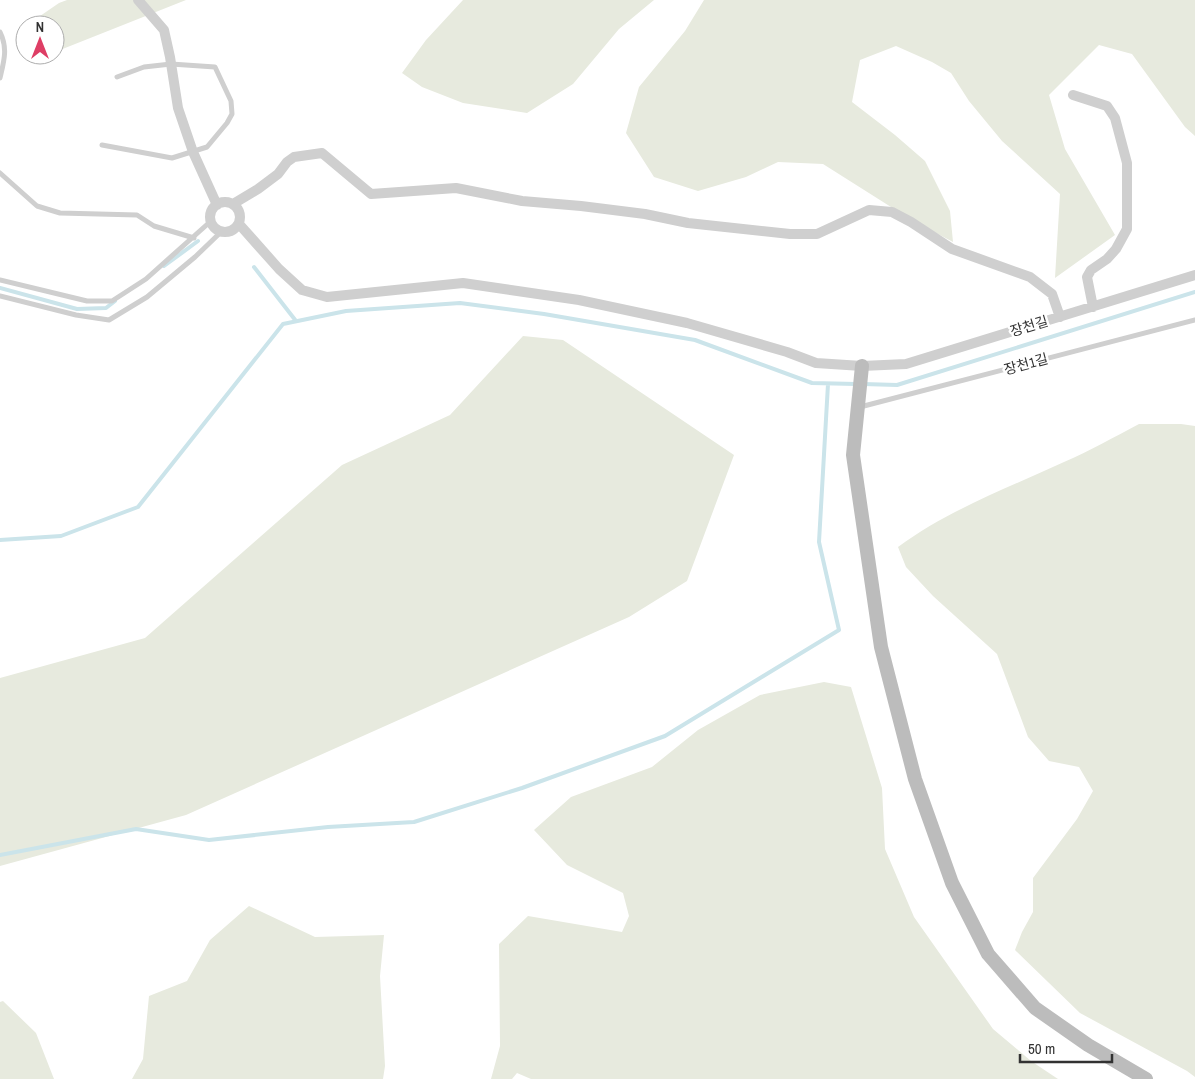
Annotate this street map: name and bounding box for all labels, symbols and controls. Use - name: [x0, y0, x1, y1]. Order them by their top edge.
- north arrow: [15, 15, 65, 65]
- text: N: [36, 18, 44, 36]
- street label: 장천길: [1008, 312, 1050, 340]
- street label: 장천1길: [1002, 349, 1050, 379]
- scale bar: [1020, 1032, 1112, 1064]
- text: 50 m: [1028, 1038, 1055, 1059]

